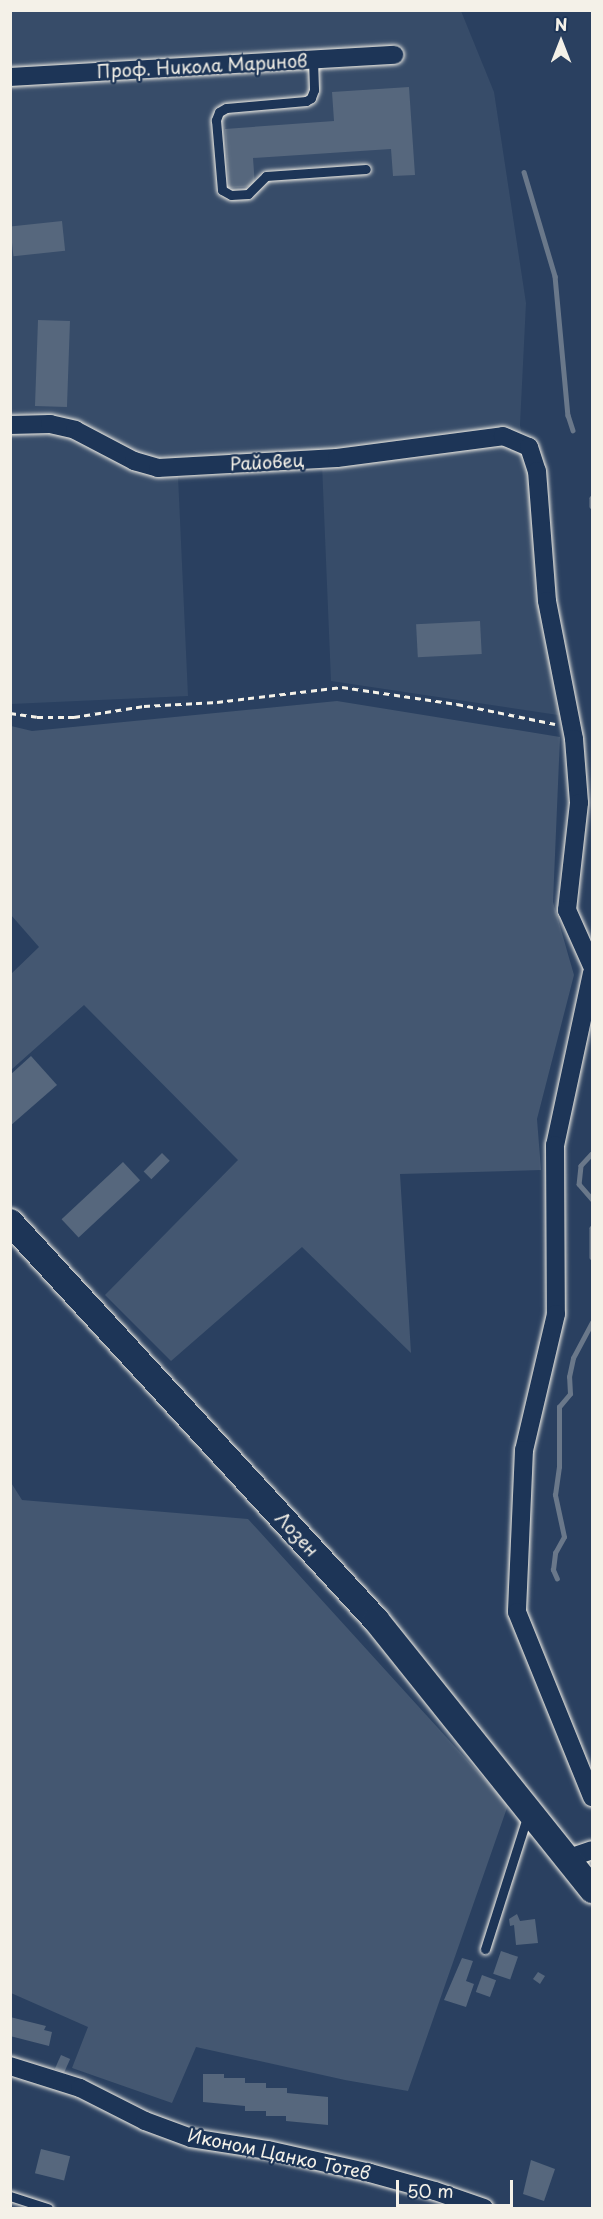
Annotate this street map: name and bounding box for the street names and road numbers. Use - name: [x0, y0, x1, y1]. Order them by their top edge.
- street label: Проф. Никола Маринов: [96, 50, 308, 82]
- street label: Райовец: [229, 449, 305, 475]
- street label: Лозен: [271, 1507, 323, 1561]
- street label: Иконом Цанко Тотев: [185, 2124, 373, 2184]

